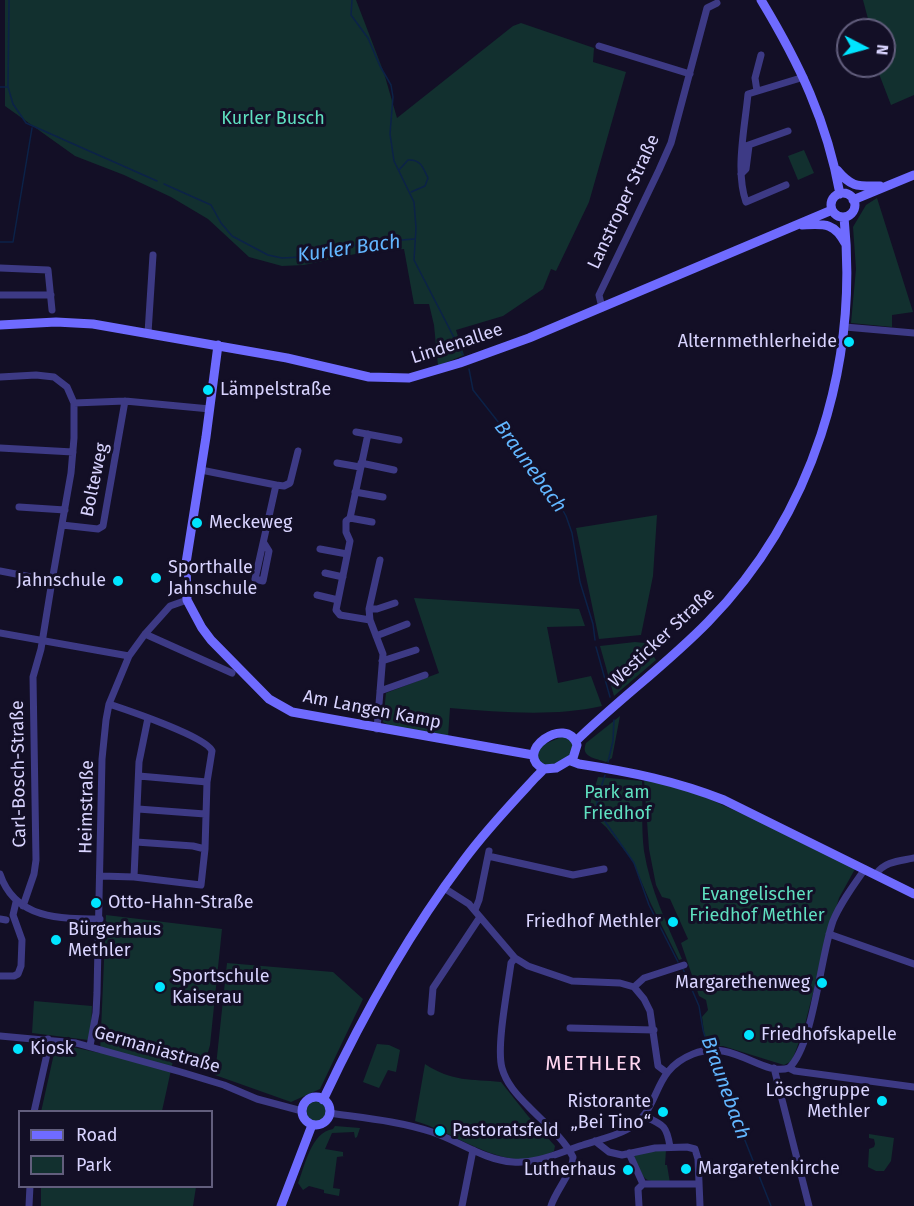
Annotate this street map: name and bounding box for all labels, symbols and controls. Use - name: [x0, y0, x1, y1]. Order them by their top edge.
- north arrow: [836, 18, 896, 78]
- text: N: [872, 43, 892, 56]
- park label: Kurler Busch: [221, 108, 325, 130]
- street label: Lanstroper Straße: [583, 131, 665, 273]
- water label: Kurler Bach: [296, 230, 402, 268]
- street label: Lindenallee: [408, 319, 506, 369]
- place label: Alternmethlerheide: [678, 331, 837, 353]
- marker: Alternmethlerheide: [842, 335, 856, 349]
- place label: Lämpelstraße: [220, 379, 331, 401]
- marker: Lämpelstraße: [201, 383, 215, 397]
- water label: Braunebach: [489, 416, 571, 518]
- street label: Bolteweg: [77, 441, 113, 519]
- place label: Meckeweg: [209, 512, 292, 534]
- marker: Meckeweg: [190, 516, 204, 530]
- place label: Sporthalle Jahnschule: [168, 557, 257, 600]
- place label: Jahnschule: [17, 570, 106, 592]
- marker: Sporthalle Jahnschule: [149, 571, 163, 585]
- marker: Jahnschule: [111, 574, 125, 588]
- street label: Westicker Straße: [605, 584, 719, 692]
- street label: Am Langen Kamp: [301, 686, 443, 734]
- street label: Carl-Bosch-Straße: [7, 700, 31, 848]
- street label: Heimstraße: [75, 760, 99, 854]
- park label: Park am Friedhof: [583, 782, 651, 824]
- park label: Evangelischer Friedhof Methler: [689, 884, 825, 926]
- place label: Otto-Hahn-Straße: [108, 892, 254, 914]
- marker: Otto-Hahn-Straße: [89, 896, 103, 910]
- place label: Friedhof Methler: [526, 911, 661, 933]
- marker: Friedhof Methler: [666, 915, 680, 929]
- place label: Bürgerhaus Methler: [68, 919, 161, 962]
- marker: Bürgerhaus Methler: [49, 933, 63, 947]
- place label: Sportschule Kaiserau: [172, 966, 269, 1008]
- place label: Margarethenweg: [675, 972, 810, 994]
- marker: Margarethenweg: [815, 976, 829, 990]
- marker: Sportschule Kaiserau: [153, 980, 167, 994]
- street label: Germaniastraße: [92, 1022, 222, 1078]
- place label: Friedhofskapelle: [761, 1024, 897, 1046]
- marker: Friedhofskapelle: [742, 1028, 756, 1042]
- water label: Braunebach: [695, 1033, 755, 1143]
- place label: Kiosk: [30, 1038, 74, 1060]
- marker: Kiosk: [11, 1042, 25, 1056]
- district label: METHLER: [545, 1051, 643, 1077]
- place label: Löschgruppe Methler: [765, 1080, 870, 1122]
- place label: Ristorante „Bei Tino“: [567, 1091, 651, 1134]
- marker: Löschgruppe Methler: [875, 1094, 889, 1108]
- marker: Ristorante „Bei Tino“: [656, 1105, 670, 1119]
- legend: [18, 1110, 213, 1188]
- place label: Pastoratsfeld: [452, 1120, 559, 1142]
- text: Road: [76, 1124, 118, 1146]
- marker: Pastoratsfeld: [433, 1124, 447, 1138]
- text: Park: [76, 1154, 111, 1176]
- place label: Margaretenkirche: [698, 1158, 840, 1180]
- place label: Lutherhaus: [524, 1159, 616, 1181]
- marker: Margaretenkirche: [679, 1162, 693, 1176]
- marker: Lutherhaus: [621, 1163, 635, 1177]

